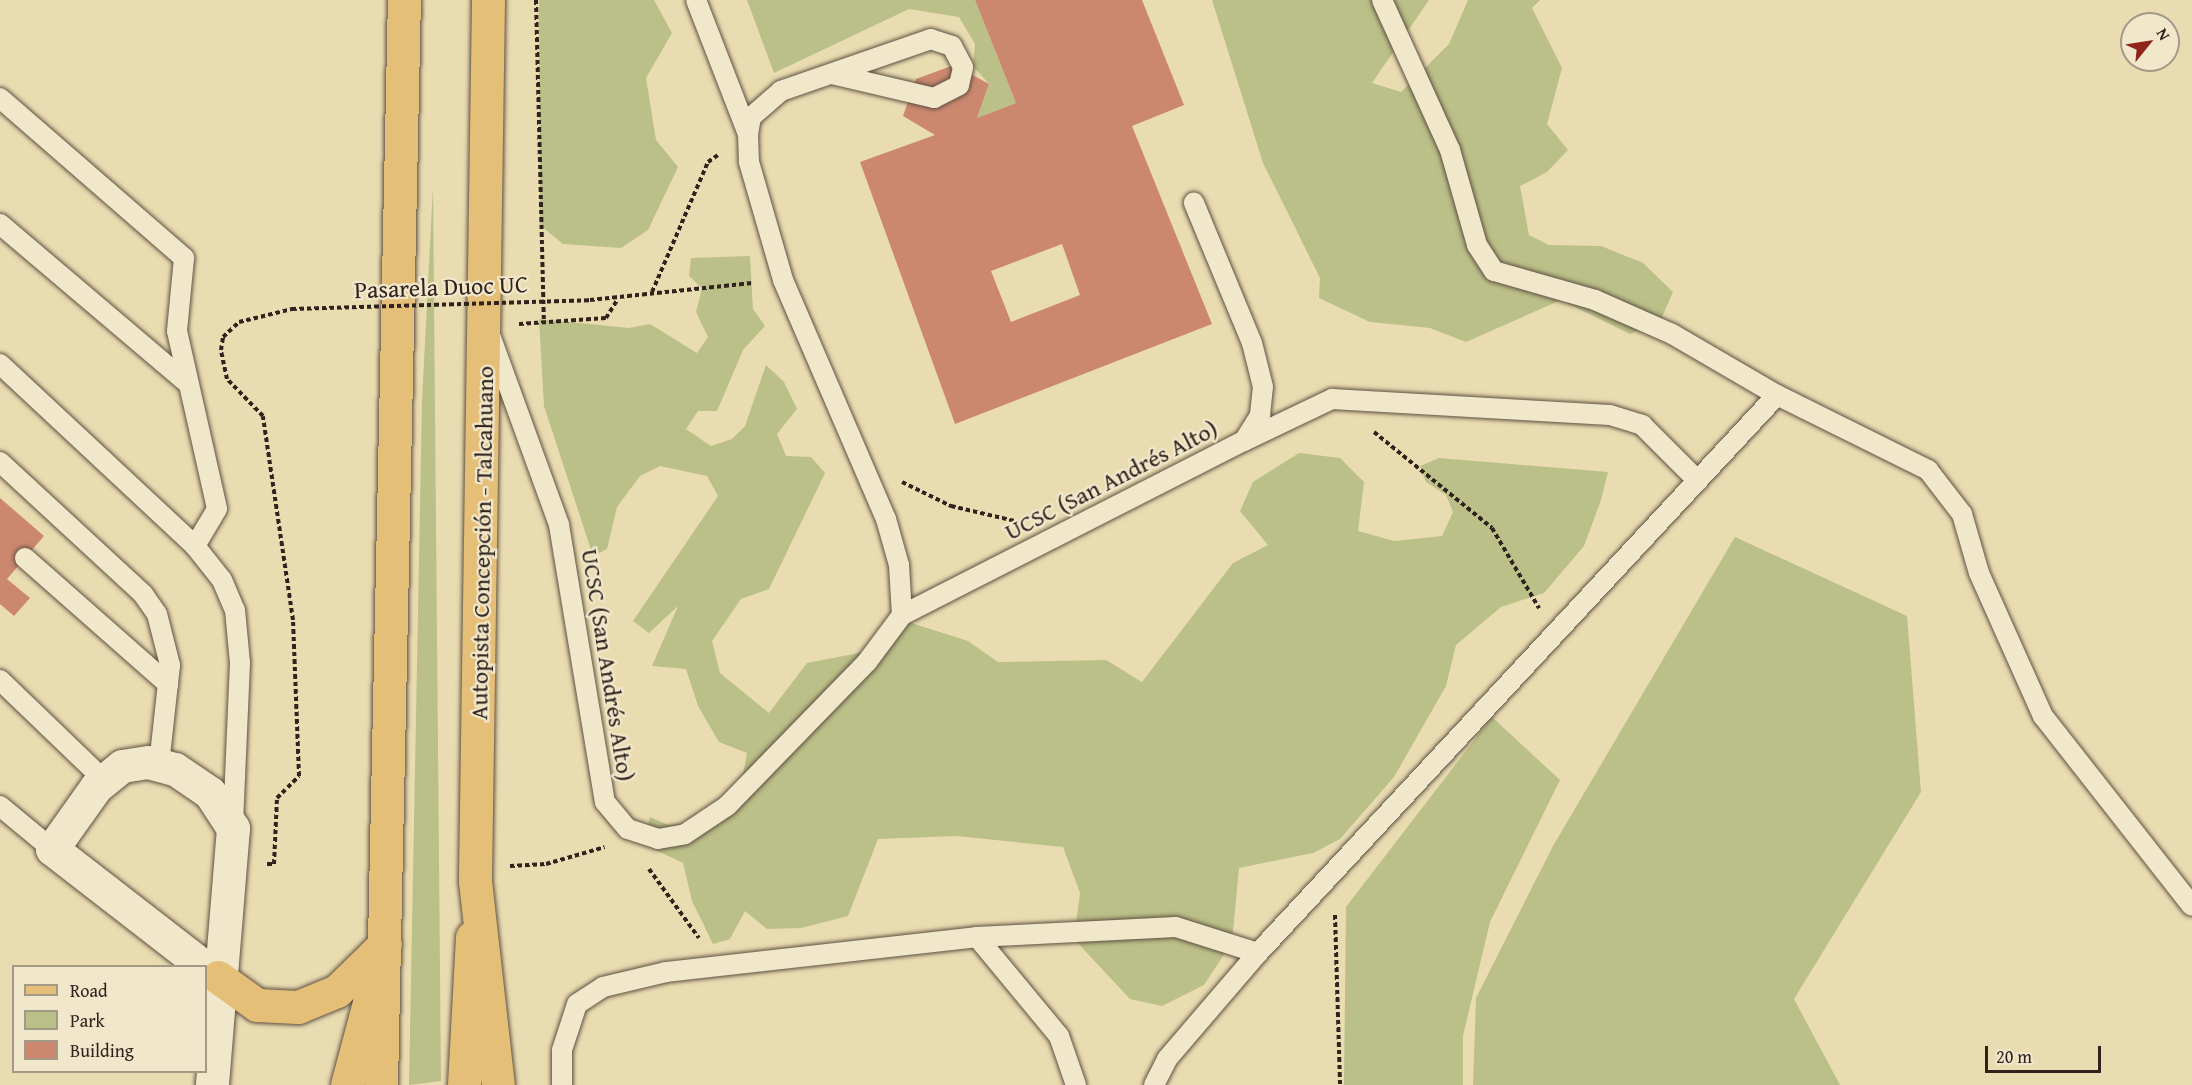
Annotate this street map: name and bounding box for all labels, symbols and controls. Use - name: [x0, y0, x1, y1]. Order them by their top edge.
- north arrow: [2120, 12, 2180, 72]
- text: N: [2151, 23, 2177, 45]
- street label: Pasarela Duoc UC: [354, 270, 528, 304]
- street label: Autopista Concepción - Talcahuano: [465, 366, 499, 720]
- street label: UCSC (San Andrés Alto): [1000, 414, 1222, 546]
- street label: UCSC (San Andrés Alto): [575, 547, 641, 783]
- legend: [12, 965, 207, 1073]
- text: Road: [70, 977, 108, 1004]
- text: Park: [70, 1007, 105, 1034]
- scale bar: [1988, 1034, 2104, 1072]
- text: Building: [70, 1037, 134, 1064]
- text: 20 m: [1996, 1043, 2032, 1070]

